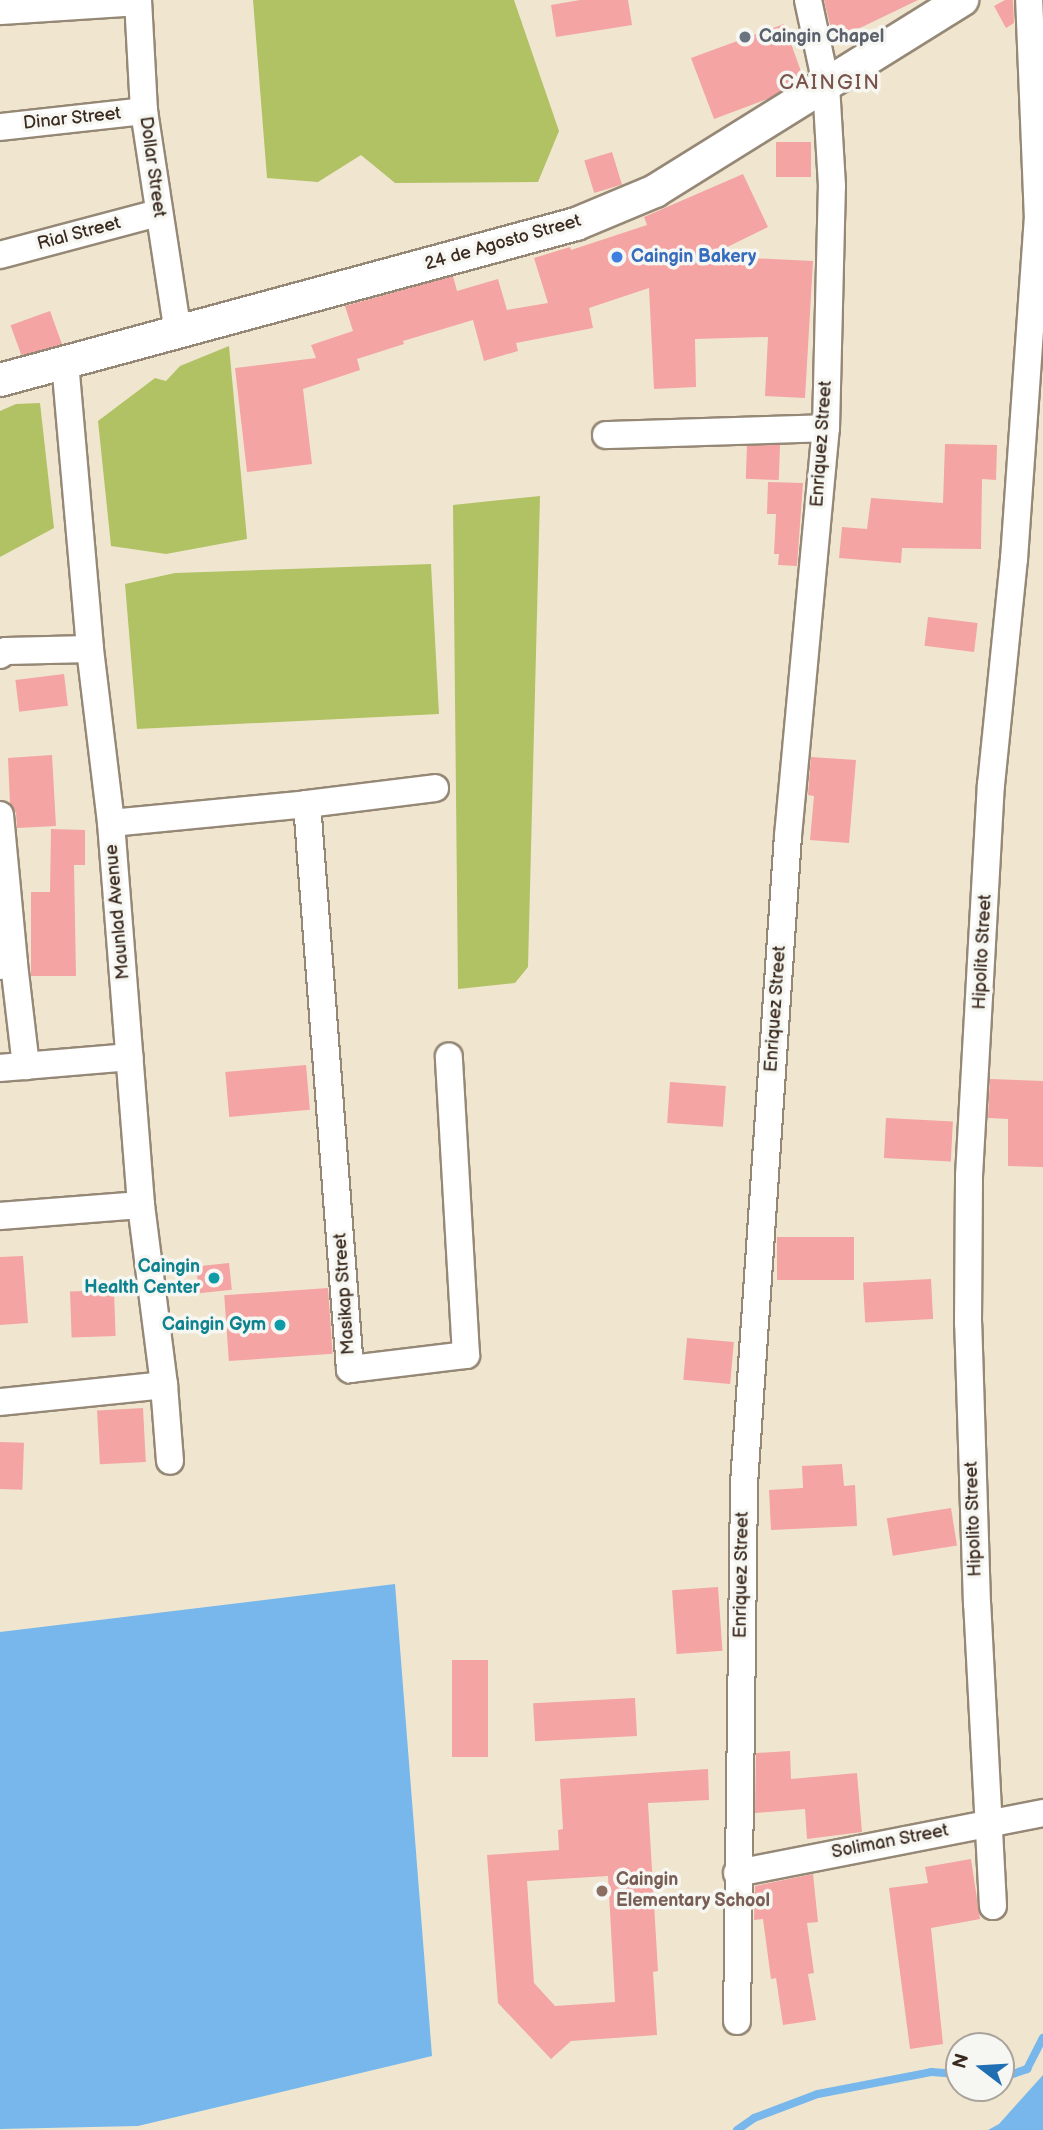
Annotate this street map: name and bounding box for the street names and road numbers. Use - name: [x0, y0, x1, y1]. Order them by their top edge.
- street label: Dinar Street: [22, 103, 122, 135]
- street label: Dollar Street: [134, 115, 170, 219]
- street label: 24 de Agosto Street: [422, 210, 584, 276]
- street label: Rial Street: [35, 213, 123, 255]
- street label: Enriquez Street: [807, 380, 837, 508]
- street label: Maunlad Avenue: [101, 844, 135, 980]
- street label: Hipolito Street: [969, 894, 997, 1010]
- street label: Enriquez Street: [761, 945, 791, 1073]
- street label: Masikap Street: [330, 1232, 360, 1356]
- street label: Hipolito Street: [961, 1461, 987, 1577]
- street label: Enriquez Street: [730, 1511, 754, 1639]
- street label: Soliman Street: [830, 1820, 950, 1864]

